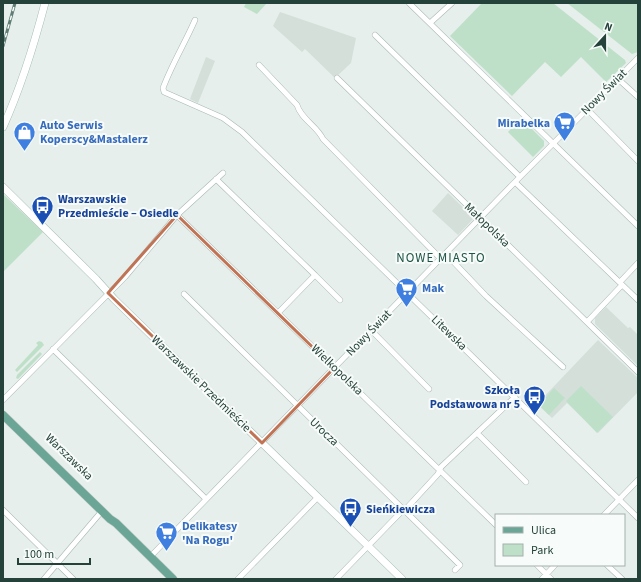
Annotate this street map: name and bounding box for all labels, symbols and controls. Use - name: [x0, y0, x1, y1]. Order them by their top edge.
- north arrow: [585, 16, 625, 56]
- text: N: [602, 19, 615, 35]
- street label: Nowy Świat: [577, 65, 631, 119]
- supermarket icon: Mirabelka: [552, 110, 578, 143]
- place label: Mirabelka: [497, 115, 550, 132]
- place label: Auto Serwis Koperscy&Mastalerz: [39, 117, 148, 148]
- shop icon: Auto Serwis Koperscy&Mastalerz: [11, 119, 37, 152]
- place label: Warszawskie Przedmieście – Osiedle: [58, 191, 179, 222]
- bus stop icon: Warszawskie Przedmieście – Osiedle: [29, 193, 55, 226]
- street label: Małopolska: [460, 199, 514, 251]
- district label: NOWE MIASTO: [396, 249, 486, 267]
- supermarket icon: Mak: [394, 275, 420, 308]
- place label: Mak: [422, 280, 444, 297]
- street label: Nowy Świat: [342, 306, 396, 360]
- street label: Litewska: [427, 312, 471, 354]
- street label: Warszawskie Przedmieście: [147, 332, 255, 436]
- street label: Wielkopolska: [307, 341, 367, 399]
- place label: Szkoła Podstawowa nr 5: [430, 382, 520, 413]
- bus stop icon: Szkoła Podstawowa nr 5: [522, 384, 548, 417]
- street label: Urocza: [306, 414, 342, 450]
- street label: Warszawska: [41, 430, 97, 484]
- bus stop icon: Sieńkiewicza: [337, 496, 363, 529]
- place label: Sieńkiewicza: [366, 501, 435, 518]
- legend: [495, 514, 625, 566]
- place label: Delikatesy 'Na Rogu': [182, 518, 238, 549]
- supermarket icon: Delikatesy 'Na Rogu': [154, 520, 180, 553]
- text: Ulica: [531, 522, 556, 539]
- scale bar: [18, 540, 90, 566]
- text: Park: [531, 542, 553, 559]
- text: 100 m: [24, 546, 54, 563]

